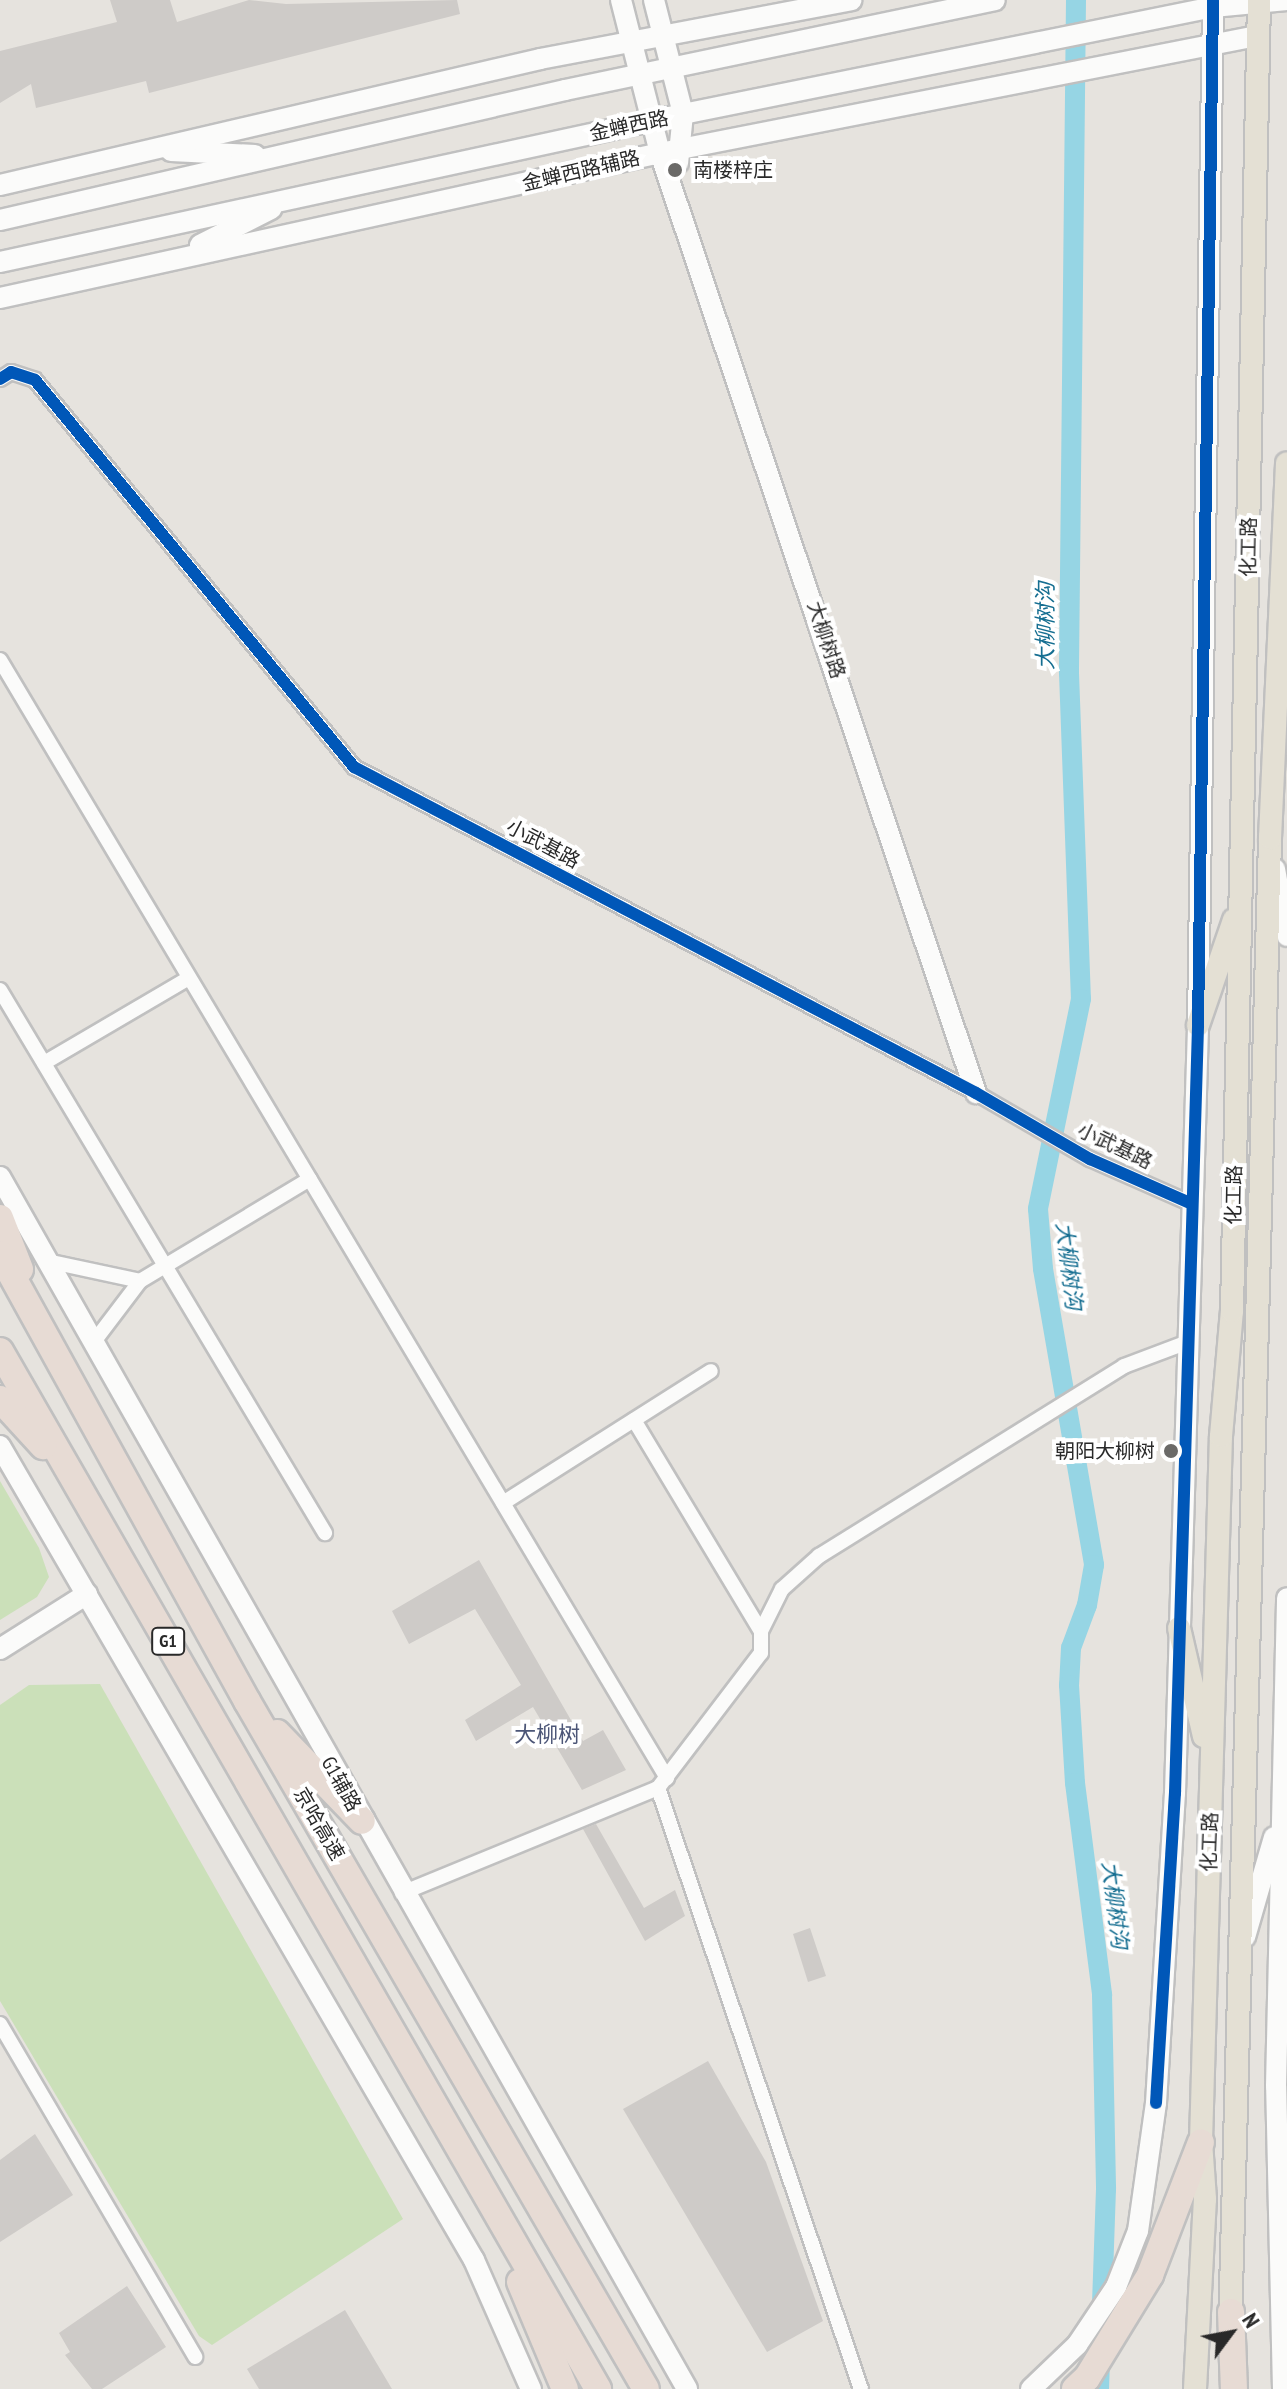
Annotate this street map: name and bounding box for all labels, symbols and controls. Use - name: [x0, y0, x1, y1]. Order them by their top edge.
- street label: 金蝉西路: [587, 106, 671, 146]
- street label: 金蝉西路辅路: [520, 146, 642, 196]
- place label: 南楼梓庄: [693, 158, 773, 182]
- marker: 南楼梓庄: [664, 159, 686, 181]
- street label: 化工路: [1236, 517, 1262, 577]
- water label: 大柳树沟: [1033, 582, 1059, 670]
- street label: 大柳树路: [802, 598, 850, 682]
- street label: 小武基路: [502, 815, 584, 873]
- street label: 小武基路: [1074, 1118, 1156, 1174]
- street label: 化工路: [1221, 1165, 1247, 1225]
- water label: 大柳树沟: [1051, 1221, 1087, 1311]
- place label: 朝阳大柳树: [1055, 1439, 1155, 1463]
- marker: 朝阳大柳树: [1162, 1442, 1180, 1460]
- road number: G1: [150, 1627, 186, 1655]
- district label: 大柳树: [514, 1722, 580, 1748]
- street label: G1辅路: [316, 1752, 366, 1816]
- street label: 京哈高速: [289, 1783, 349, 1865]
- street label: 化工路: [1197, 1812, 1223, 1872]
- water label: 大柳树沟: [1097, 1860, 1133, 1950]
- north arrow: [1191, 2293, 1271, 2373]
- text: N: [1236, 2308, 1266, 2333]

